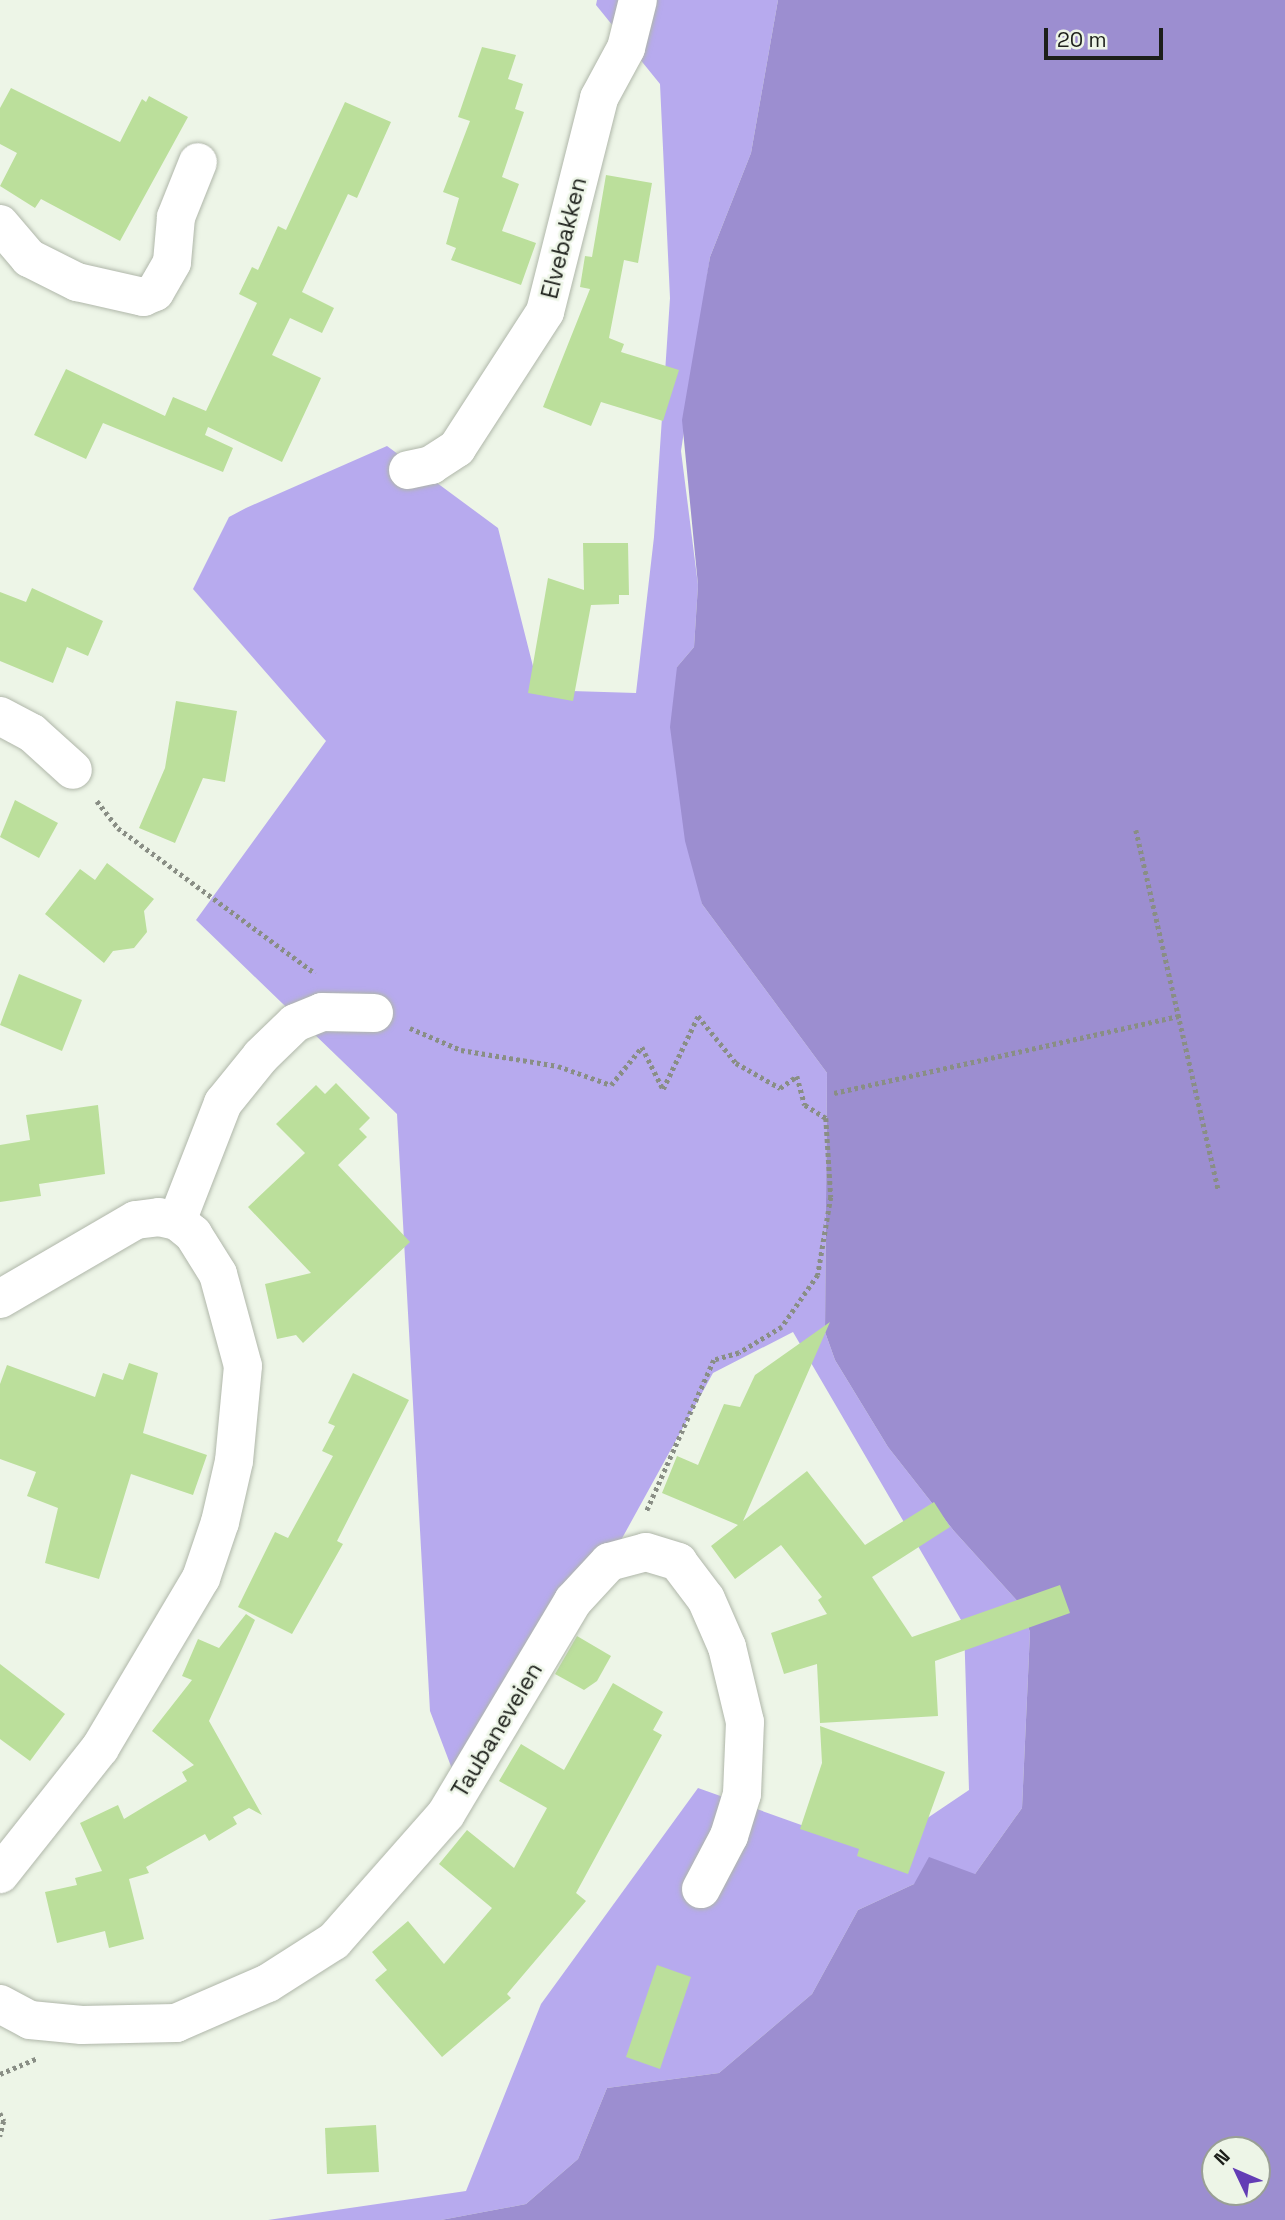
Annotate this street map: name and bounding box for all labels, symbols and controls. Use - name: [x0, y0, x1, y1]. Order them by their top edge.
- scale bar: [1047, 14, 1166, 58]
- text: 20 m: [1057, 26, 1107, 53]
- street label: Elvebakken: [536, 174, 592, 302]
- street label: Taubaneveien: [446, 1657, 548, 1803]
- north arrow: [1201, 2136, 1271, 2206]
- text: N: [1209, 2144, 1235, 2171]

